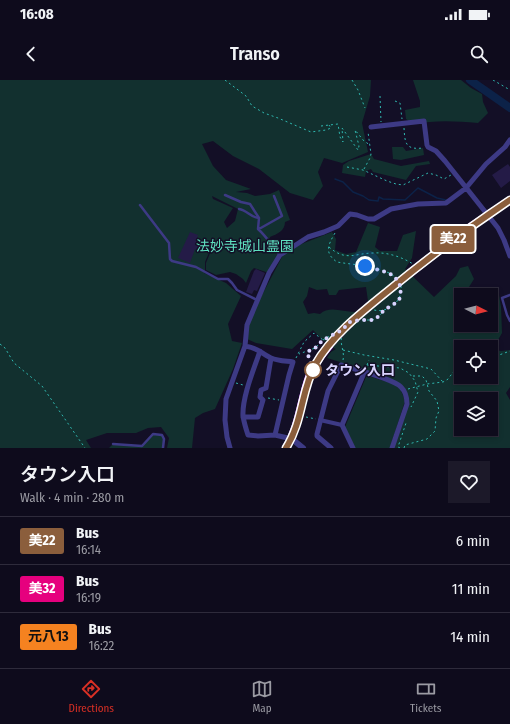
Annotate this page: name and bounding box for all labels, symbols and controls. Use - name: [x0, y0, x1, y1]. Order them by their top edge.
- text: 16:08: [20, 5, 54, 23]
- icon: back: [20, 43, 42, 65]
- text: Transo: [230, 43, 280, 65]
- icon: search: [468, 43, 490, 65]
- line badge: 美22: [430, 226, 476, 252]
- text: 美22: [440, 230, 466, 247]
- park label: 法妙寺城山霊園: [196, 238, 294, 255]
- your location: [355, 256, 375, 276]
- north arrow: [454, 288, 498, 332]
- map controls: [454, 288, 498, 436]
- button: locate: [454, 340, 498, 384]
- marker: タウン入口: [304, 361, 322, 379]
- place label: タウン入口: [325, 362, 395, 379]
- button: layers: [454, 392, 498, 436]
- button: heart: [448, 461, 490, 503]
- text: タウン入口: [20, 463, 115, 486]
- text: Walk · 4 min · 280 m: [20, 490, 124, 505]
- text: Bus: [76, 524, 99, 542]
- text: 美22: [29, 532, 55, 549]
- text: 6 min: [456, 532, 490, 550]
- text: 16:14: [76, 542, 101, 557]
- text: Bus: [76, 572, 99, 590]
- text: 美32: [29, 580, 56, 597]
- text: 11 min: [452, 580, 490, 598]
- text: 16:19: [76, 590, 101, 605]
- text: Bus: [89, 620, 111, 638]
- text: 元八13: [28, 628, 69, 645]
- text: 14 min: [450, 628, 490, 646]
- text: 16:22: [89, 638, 114, 653]
- tab: Directions: [69, 678, 114, 715]
- tab: Map: [251, 678, 273, 715]
- tab: Tickets: [410, 678, 441, 715]

